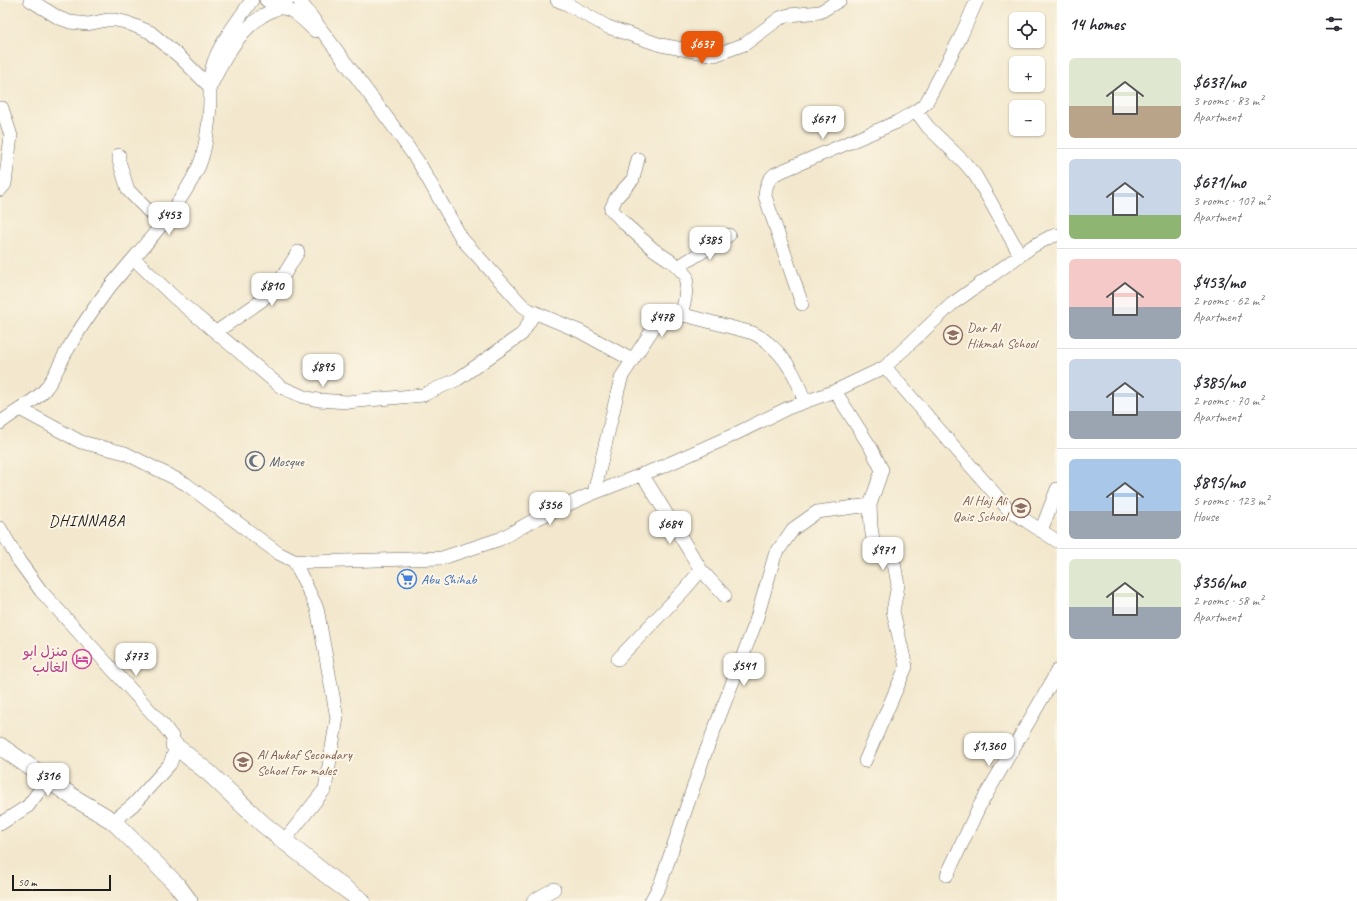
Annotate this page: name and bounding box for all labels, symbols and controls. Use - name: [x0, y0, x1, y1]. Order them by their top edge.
- map controls: [1009, 12, 1045, 136]
- button: locate: [1009, 12, 1045, 48]
- icon: filters: [1323, 13, 1345, 35]
- text: 14 homes: [1069, 14, 1125, 35]
- pin: $637: [678, 31, 726, 65]
- text: $637: [690, 36, 714, 52]
- button: +: [1009, 56, 1045, 92]
- text: $637/mo: [1193, 72, 1246, 93]
- icon: home: [1101, 74, 1149, 122]
- text: 3 rooms · 83 m²: [1193, 93, 1263, 109]
- button: −: [1009, 100, 1045, 136]
- pin: $671: [799, 106, 847, 140]
- text: Apartment: [1193, 109, 1241, 125]
- text: $671: [811, 111, 835, 127]
- text: $671/mo: [1193, 172, 1246, 193]
- icon: home: [1101, 175, 1149, 223]
- text: 3 rooms · 107 m²: [1193, 193, 1269, 209]
- pin: $453: [145, 202, 193, 236]
- text: $453: [157, 207, 181, 223]
- text: Apartment: [1193, 209, 1241, 225]
- pin: $385: [686, 227, 734, 261]
- text: $385: [698, 232, 722, 248]
- text: $453/mo: [1193, 272, 1245, 293]
- pin: $810: [248, 273, 296, 307]
- icon: home: [1101, 275, 1149, 323]
- text: $810: [260, 278, 284, 294]
- text: 2 rooms · 62 m²: [1193, 293, 1263, 309]
- pin: $478: [638, 304, 686, 338]
- text: $478: [650, 309, 674, 325]
- text: Apartment: [1193, 309, 1241, 325]
- place label: Dar Al Hikmah School: [967, 319, 1039, 352]
- school or university icon: Dar Al Hikmah School: [942, 324, 964, 346]
- pin: $895: [299, 354, 347, 388]
- text: $895: [311, 359, 335, 375]
- text: $385/mo: [1193, 372, 1245, 393]
- icon: home: [1101, 375, 1149, 423]
- text: 2 rooms · 70 m²: [1193, 393, 1263, 409]
- text: Apartment: [1193, 409, 1241, 425]
- mosque icon: Mosque: [244, 450, 266, 472]
- place label: Mosque: [269, 453, 305, 470]
- text: $895/mo: [1193, 472, 1245, 493]
- icon: home: [1101, 475, 1149, 523]
- pin: $356: [526, 492, 574, 526]
- place label: Al Haj Ali Qais School: [953, 492, 1010, 525]
- text: 5 rooms · 123 m²: [1193, 493, 1269, 509]
- text: $356: [538, 497, 562, 513]
- school or university icon: Al Haj Ali Qais School: [1010, 497, 1032, 519]
- text: House: [1193, 509, 1218, 525]
- district label: DHINNABA: [49, 511, 125, 531]
- pin: $684: [646, 511, 694, 545]
- text: $684: [658, 516, 682, 532]
- pin: $971: [859, 537, 907, 571]
- text: $971: [871, 542, 895, 558]
- supermarket icon: Abu Shihab: [396, 568, 418, 590]
- place label: Abu Shihab: [421, 571, 477, 588]
- text: $356/mo: [1193, 572, 1245, 593]
- icon: home: [1101, 575, 1149, 623]
- text: 2 rooms · 58 m²: [1193, 593, 1263, 609]
- text: Apartment: [1193, 609, 1241, 625]
- place label: منزل ابو الغالب: [22, 643, 68, 676]
- pin: $773: [112, 643, 160, 677]
- hotel icon: منزل ابو الغالب: [71, 648, 93, 670]
- text: $773: [124, 648, 148, 664]
- pin: $541: [720, 653, 768, 687]
- text: $541: [732, 658, 756, 674]
- pin: $1,360: [956, 733, 1022, 767]
- text: $1,360: [973, 738, 1005, 754]
- place label: Al Awkaf Secondary School For males: [257, 746, 353, 779]
- school or university icon: Al Awkaf Secondary School For males: [232, 751, 254, 773]
- pin: $316: [24, 763, 72, 797]
- text: $316: [36, 768, 60, 784]
- scale bar: [12, 873, 111, 892]
- text: 50 m: [18, 875, 37, 889]

